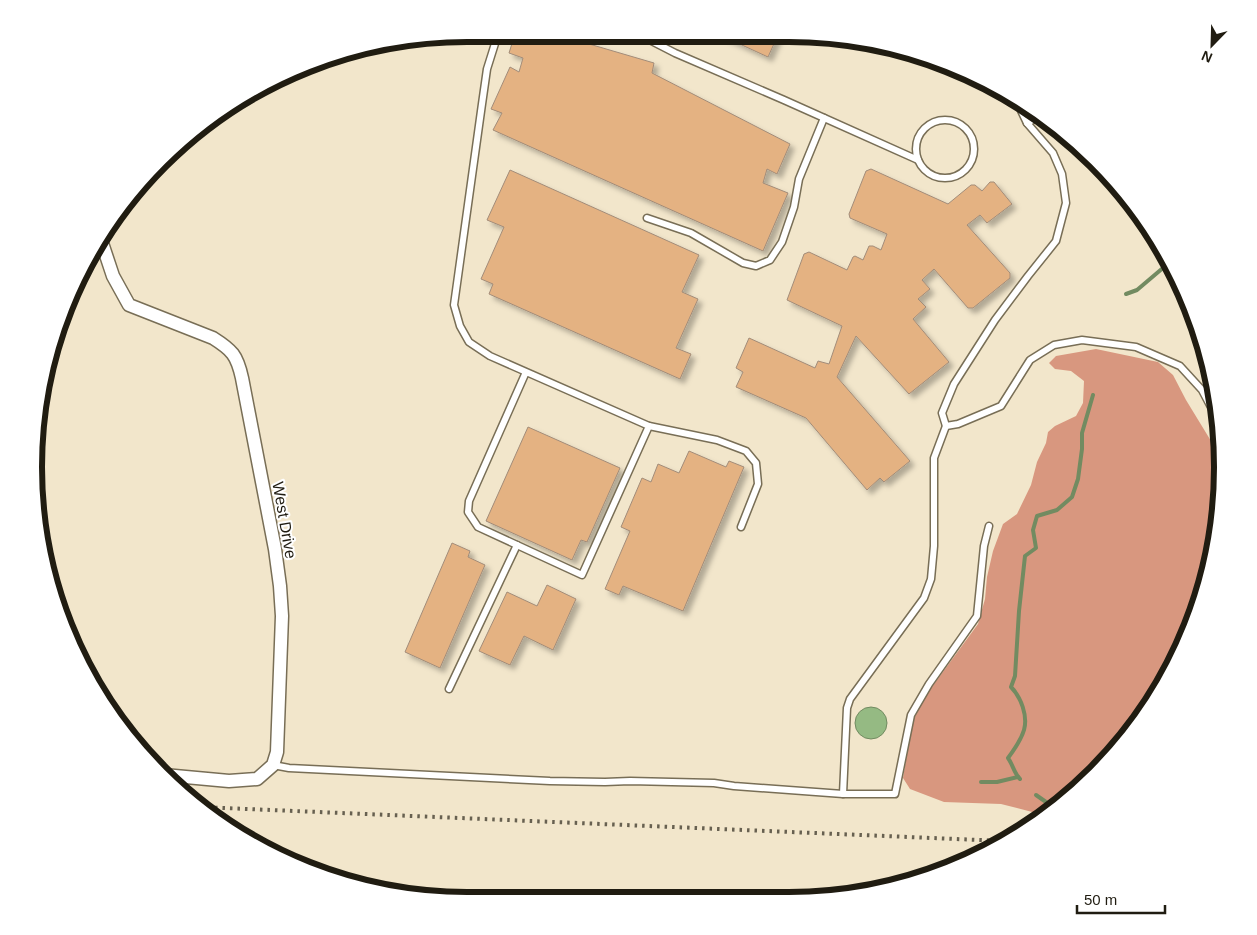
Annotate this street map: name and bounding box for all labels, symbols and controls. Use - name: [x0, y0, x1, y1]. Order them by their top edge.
- north arrow: [1187, 20, 1237, 70]
- text: N: [1199, 48, 1215, 66]
- street label: West Drive: [269, 480, 300, 560]
- scale bar: [1077, 882, 1164, 914]
- text: 50 m: [1084, 891, 1117, 908]

